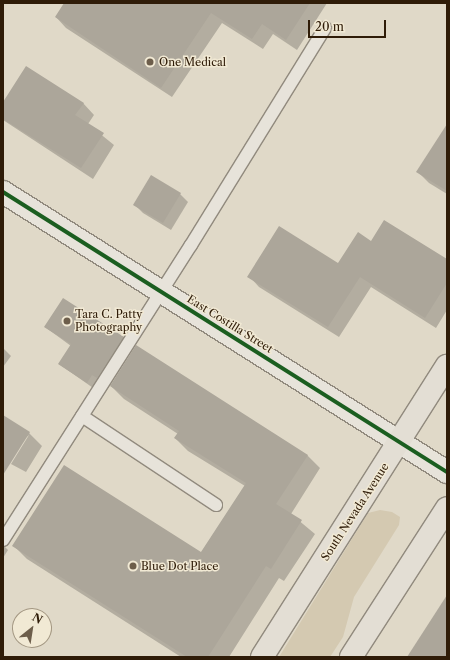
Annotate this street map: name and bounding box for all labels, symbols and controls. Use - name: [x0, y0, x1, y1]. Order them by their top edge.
- scale bar: [310, 12, 388, 38]
- text: 20 m: [315, 19, 344, 34]
- place label: One Medical: [159, 55, 226, 69]
- marker: One Medical: [144, 56, 156, 68]
- street label: East Costilla Street: [185, 292, 275, 356]
- place label: Tara C. Patty Photography: [75, 308, 142, 334]
- marker: Tara C. Patty Photography: [62, 316, 72, 326]
- street label: South Nevada Avenue: [318, 460, 392, 564]
- place label: Blue Dot Place: [141, 559, 218, 573]
- marker: Blue Dot Place: [128, 561, 138, 571]
- north arrow: [12, 608, 52, 648]
- text: N: [30, 610, 45, 627]

